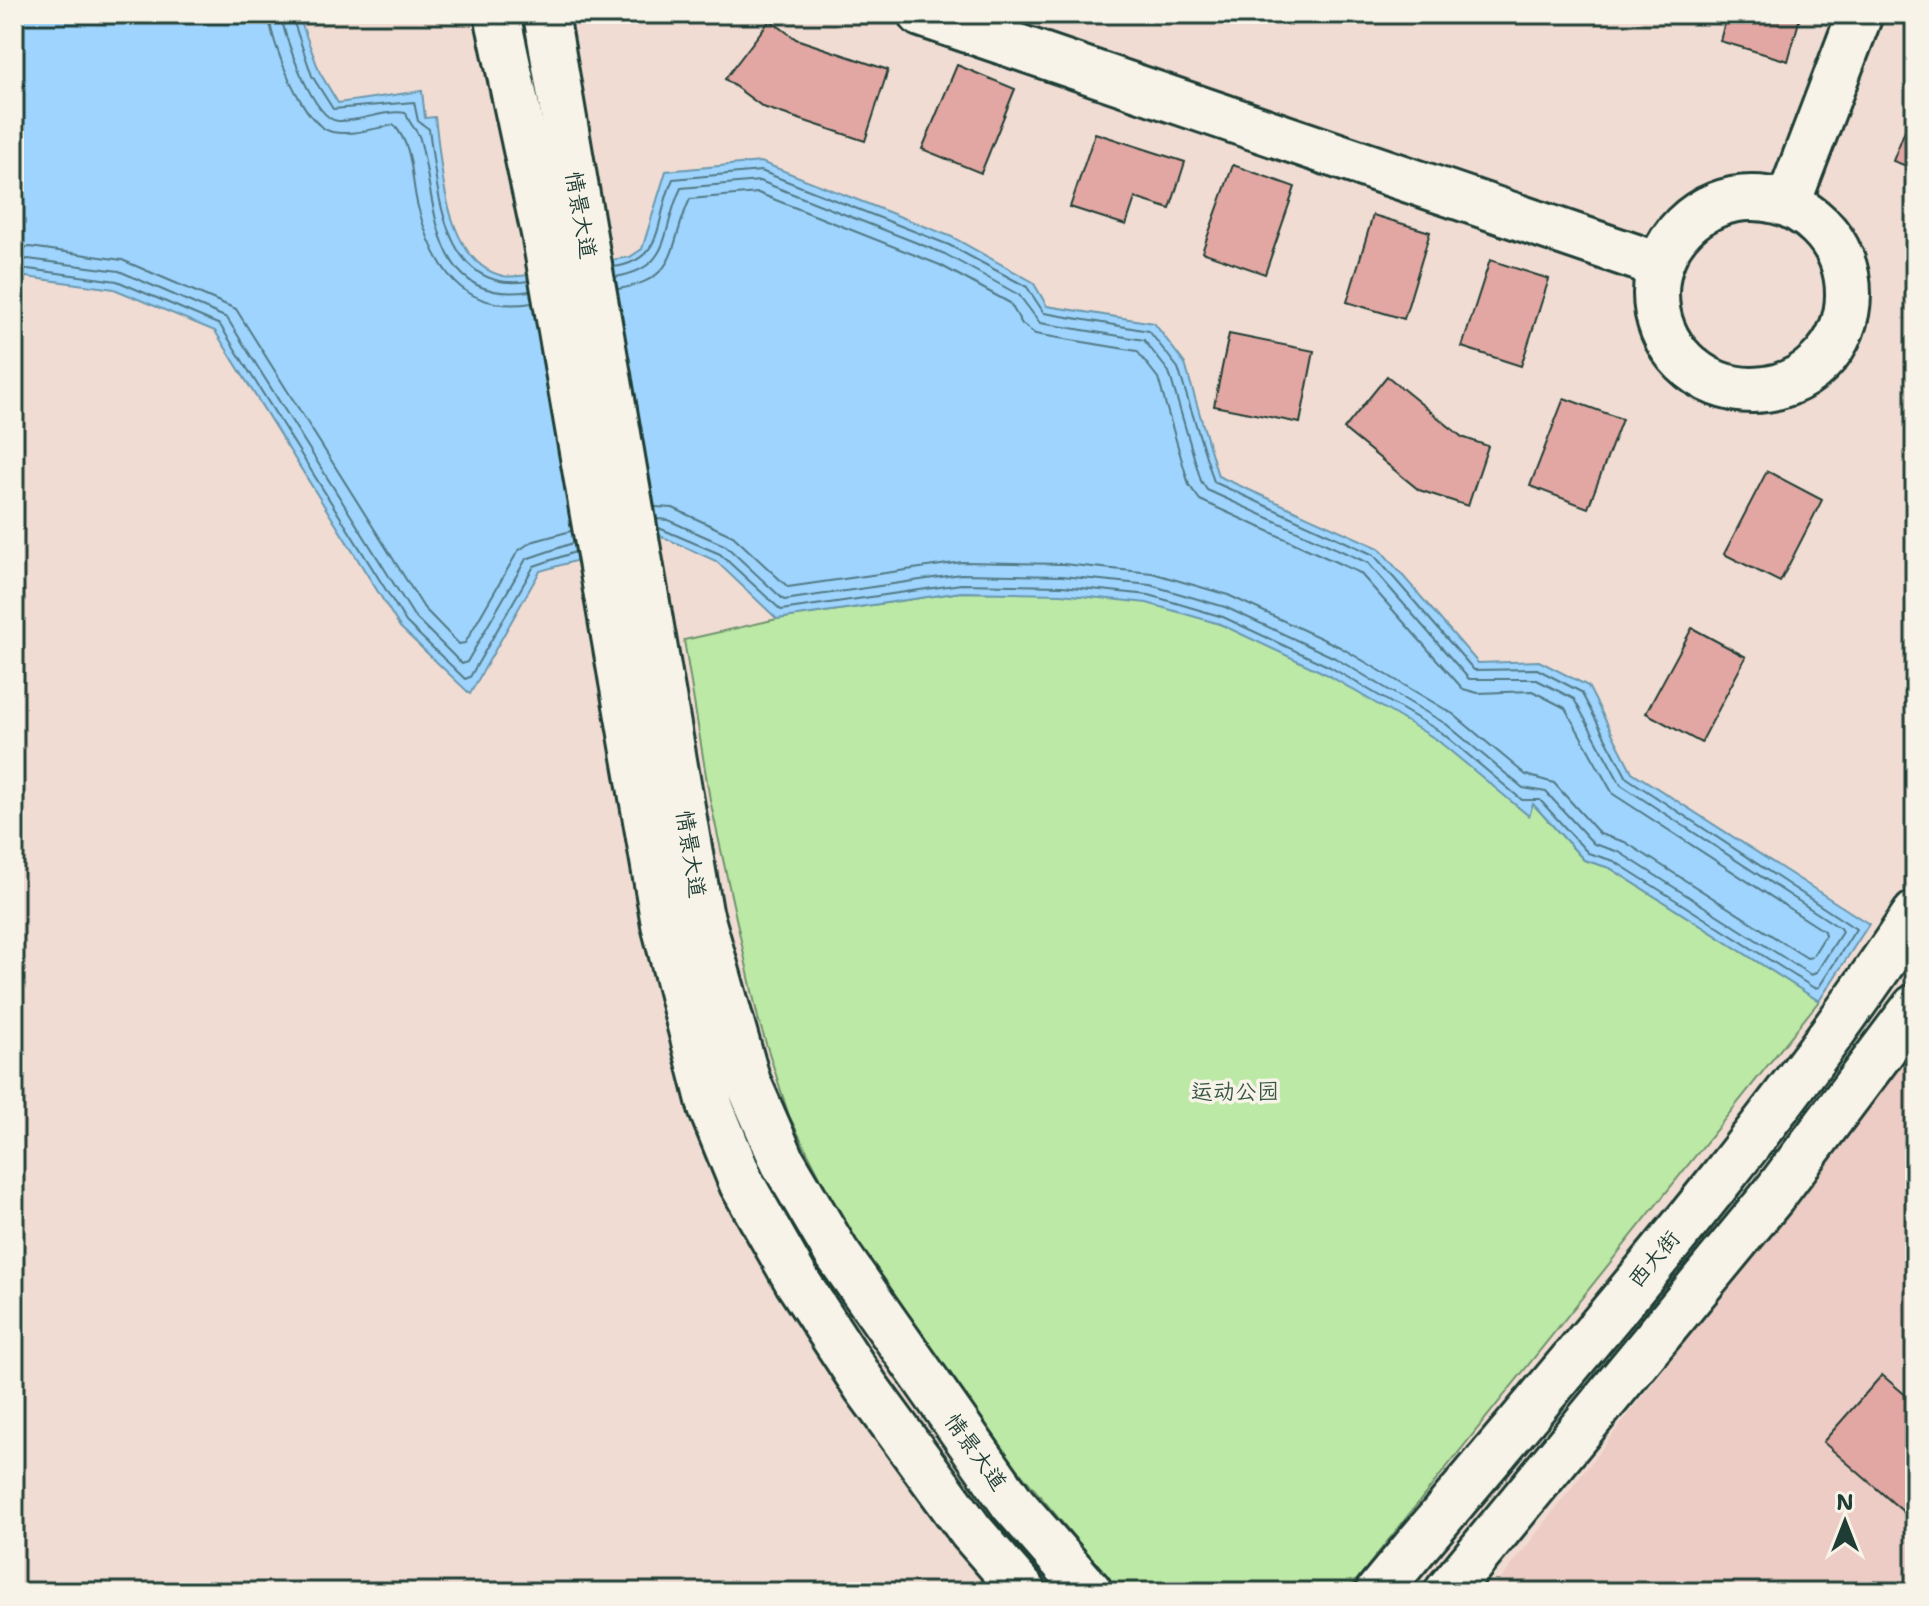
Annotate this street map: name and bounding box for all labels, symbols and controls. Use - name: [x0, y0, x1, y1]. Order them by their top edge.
- street label: 情景大道: [559, 169, 603, 261]
- street label: 情景大道: [670, 808, 712, 900]
- park label: 运动公园: [1191, 1077, 1279, 1106]
- street label: 西大街: [1622, 1224, 1686, 1294]
- street label: 情景大道: [938, 1408, 1014, 1496]
- north arrow: [1805, 1482, 1885, 1562]
- text: N: [1836, 1488, 1854, 1517]

